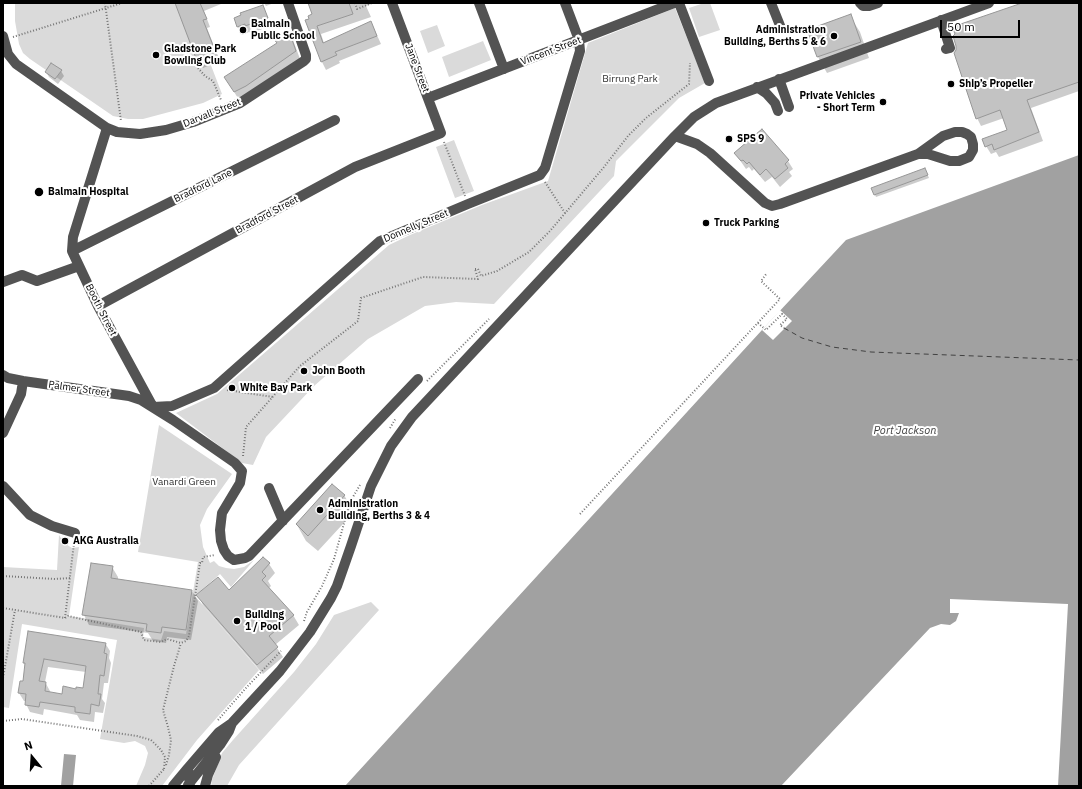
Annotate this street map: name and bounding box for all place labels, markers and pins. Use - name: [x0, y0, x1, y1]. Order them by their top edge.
- place label: Balmain Public School: [251, 18, 315, 42]
- place label: Administration Building, Berths 5 & 6: [724, 24, 826, 48]
- marker: Balmain Public School: [238, 25, 248, 35]
- marker: Administration Building, Berths 5 & 6: [829, 31, 839, 41]
- place label: Gladstone Park Bowling Club: [164, 43, 236, 66]
- marker: Gladstone Park Bowling Club: [151, 50, 161, 60]
- place label: Ship’s Propeller: [959, 78, 1033, 90]
- marker: Ship’s Propeller: [946, 79, 956, 89]
- place label: Private Vehicles - Short Term: [800, 90, 875, 114]
- marker: Private Vehicles - Short Term: [878, 97, 888, 107]
- place label: SPS 9: [737, 133, 764, 145]
- marker: SPS 9: [724, 134, 734, 144]
- marker: Balmain Hospital: [33, 186, 45, 198]
- place label: Balmain Hospital: [48, 186, 129, 198]
- place label: Truck Parking: [714, 217, 779, 229]
- marker: Truck Parking: [701, 218, 711, 228]
- place label: John Booth: [312, 365, 365, 377]
- marker: John Booth: [299, 366, 309, 376]
- place label: White Bay Park: [240, 382, 312, 394]
- marker: White Bay Park: [227, 383, 237, 393]
- place label: Administration Building, Berths 3 & 4: [328, 498, 430, 522]
- marker: Administration Building, Berths 3 & 4: [315, 505, 325, 515]
- place label: AKG Australia: [73, 535, 139, 547]
- marker: AKG Australia: [60, 536, 70, 546]
- place label: Building 1 / Pool: [245, 609, 284, 632]
- marker: Building 1 / Pool: [232, 616, 242, 626]

